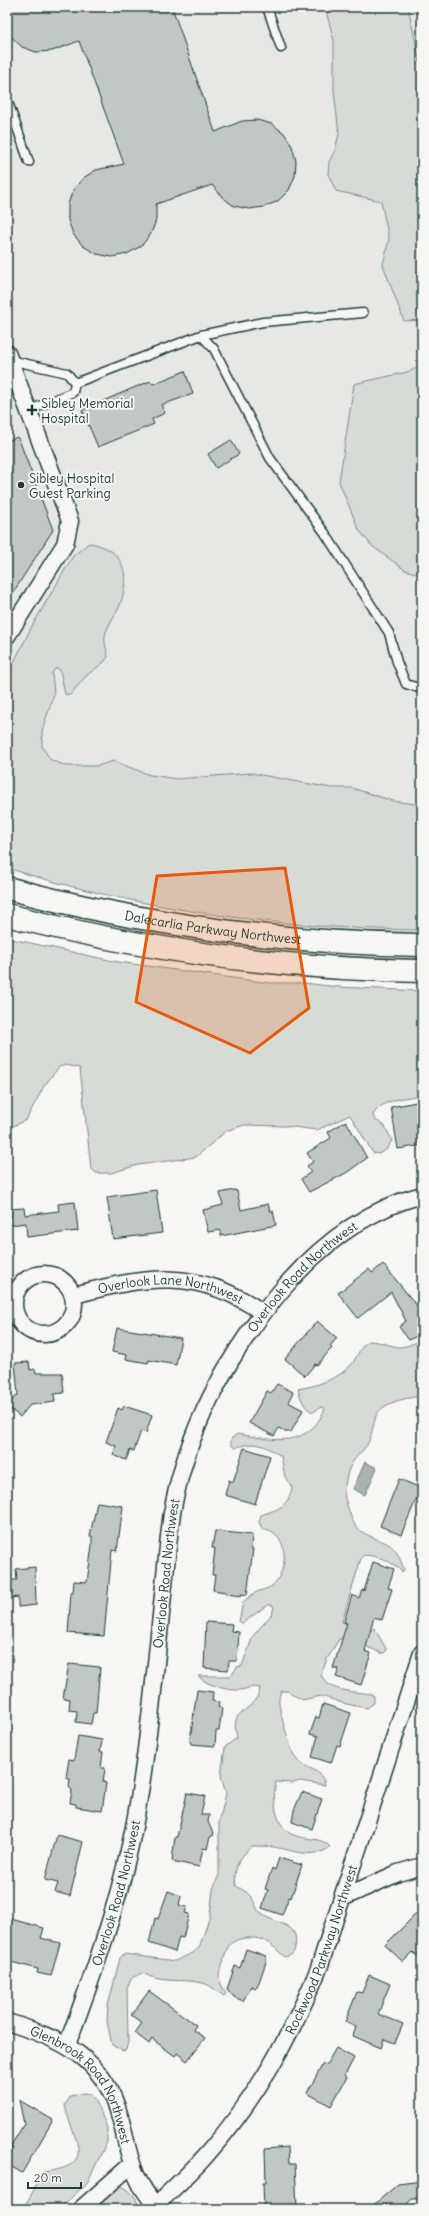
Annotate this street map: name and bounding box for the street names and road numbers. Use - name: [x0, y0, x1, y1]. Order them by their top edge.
- street label: Dalecarlia Parkway Northwest: [123, 907, 303, 948]
- street label: Overlook Road Northwest: [243, 1217, 361, 1336]
- street label: Overlook Lane Northwest: [96, 1271, 247, 1308]
- street label: Overlook Road Northwest: [149, 1496, 183, 1649]
- street label: Overlook Road Northwest: [88, 1818, 144, 1968]
- street label: Rockwood Parkway Northwest: [281, 1862, 361, 2037]
- street label: Glenbrook Road Northwest: [28, 2022, 135, 2146]

